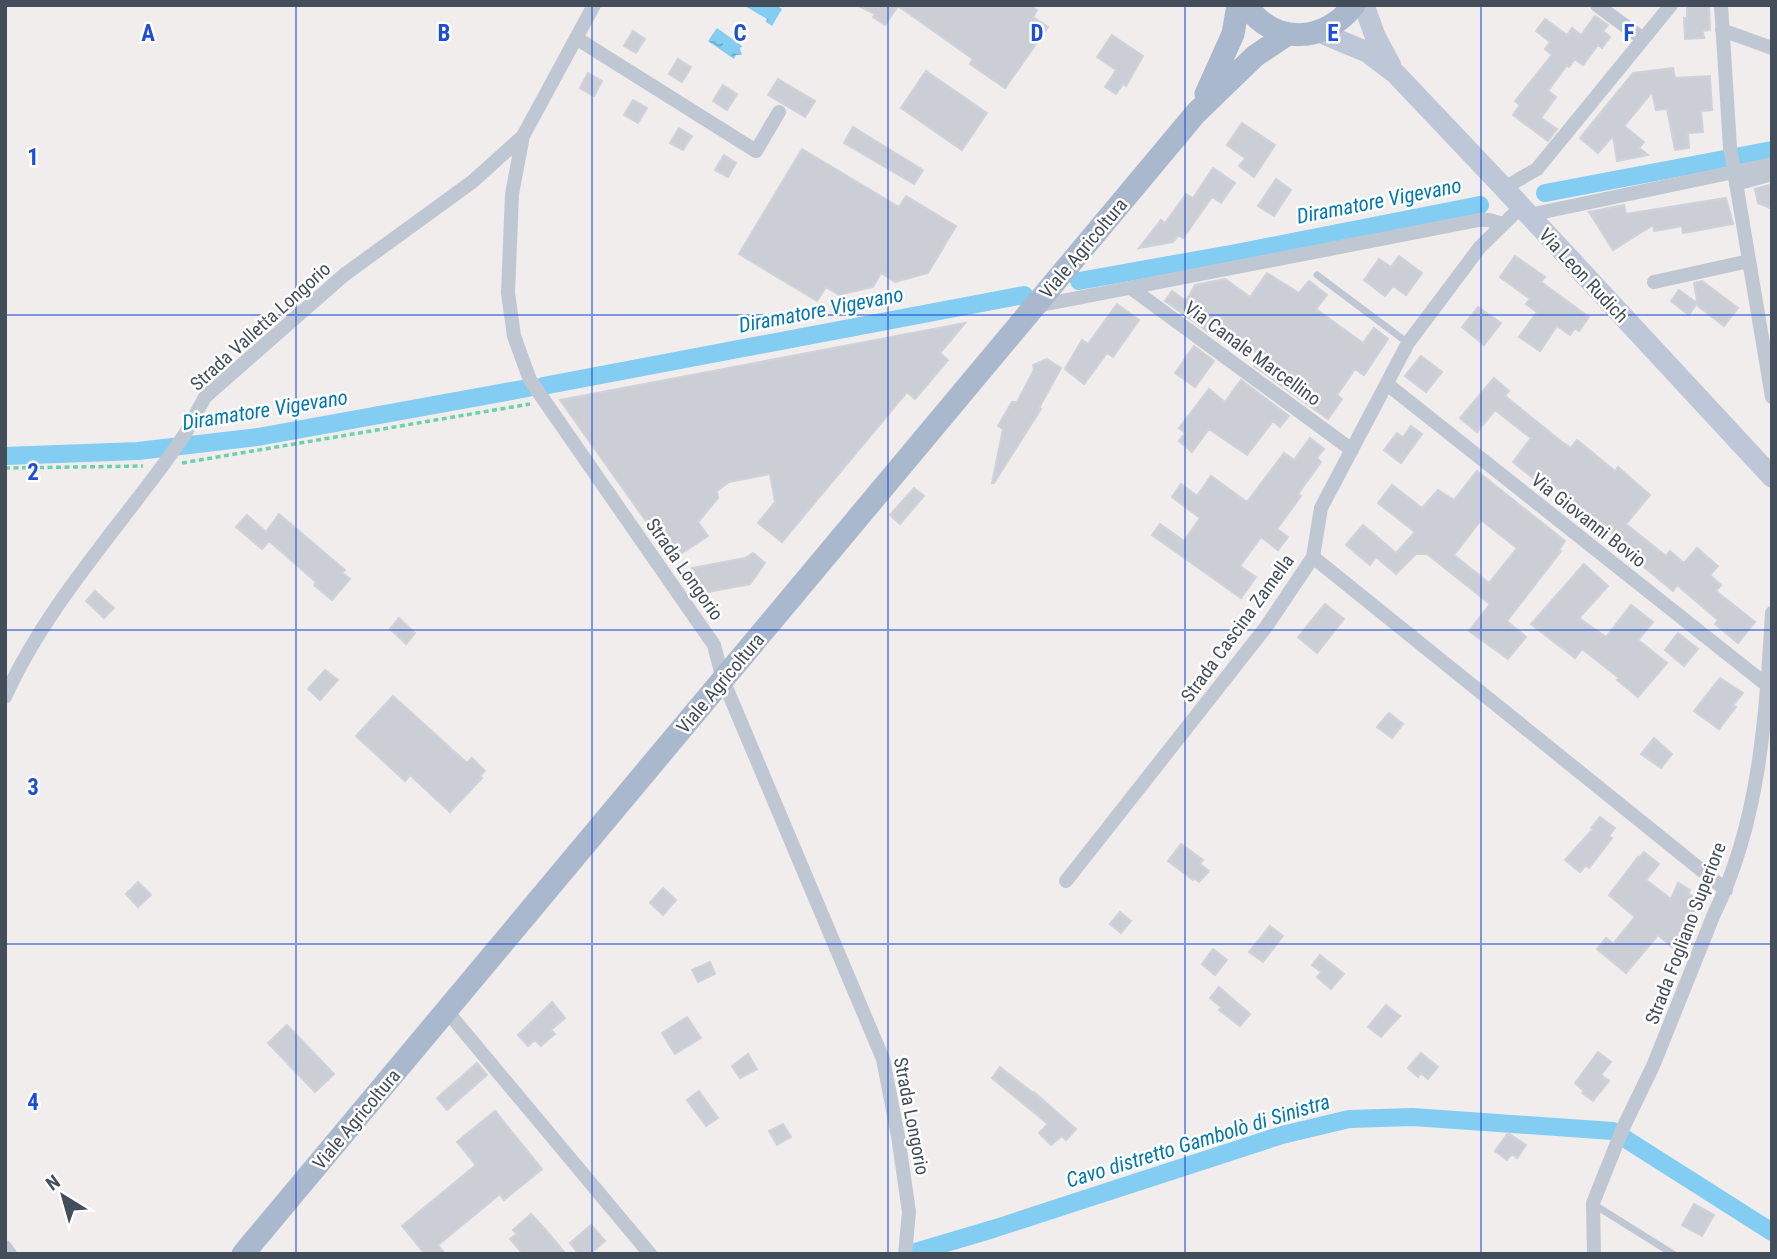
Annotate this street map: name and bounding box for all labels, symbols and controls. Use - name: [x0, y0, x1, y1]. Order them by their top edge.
- text: A: [141, 20, 155, 47]
- text: B: [438, 20, 450, 47]
- text: C: [733, 20, 747, 47]
- text: D: [1031, 20, 1044, 47]
- text: E: [1327, 20, 1339, 47]
- text: F: [1624, 20, 1635, 47]
- text: 1: [27, 144, 39, 171]
- water label: Diramatore Vigevano: [1295, 173, 1463, 229]
- street label: Viale Agricoltura: [1035, 193, 1132, 303]
- street label: Via Leon Rudich: [1534, 223, 1633, 327]
- street label: Strada Valletta Longorio: [185, 257, 335, 395]
- water label: Diramatore Vigevano: [737, 282, 905, 338]
- street label: Via Canale Marcellino: [1180, 296, 1325, 411]
- water label: Diramatore Vigevano: [180, 385, 350, 435]
- text: 2: [27, 459, 39, 486]
- street label: Via Giovanni Bovio: [1527, 468, 1651, 572]
- street label: Strada Longorio: [641, 514, 728, 625]
- street label: Strada Cascina Zamella: [1176, 550, 1299, 707]
- street label: Viale Agricoltura: [672, 628, 769, 738]
- text: 3: [27, 774, 39, 801]
- street label: Strada Fogliano Superiore: [1640, 839, 1731, 1027]
- street label: Strada Longorio: [889, 1055, 934, 1177]
- street label: Viale Agricoltura: [308, 1064, 405, 1174]
- text: 4: [27, 1089, 39, 1116]
- water label: Cavo distretto Gambolò di Sinistra: [1063, 1089, 1333, 1193]
- north arrow: [28, 1161, 98, 1231]
- text: N: [42, 1170, 65, 1196]

